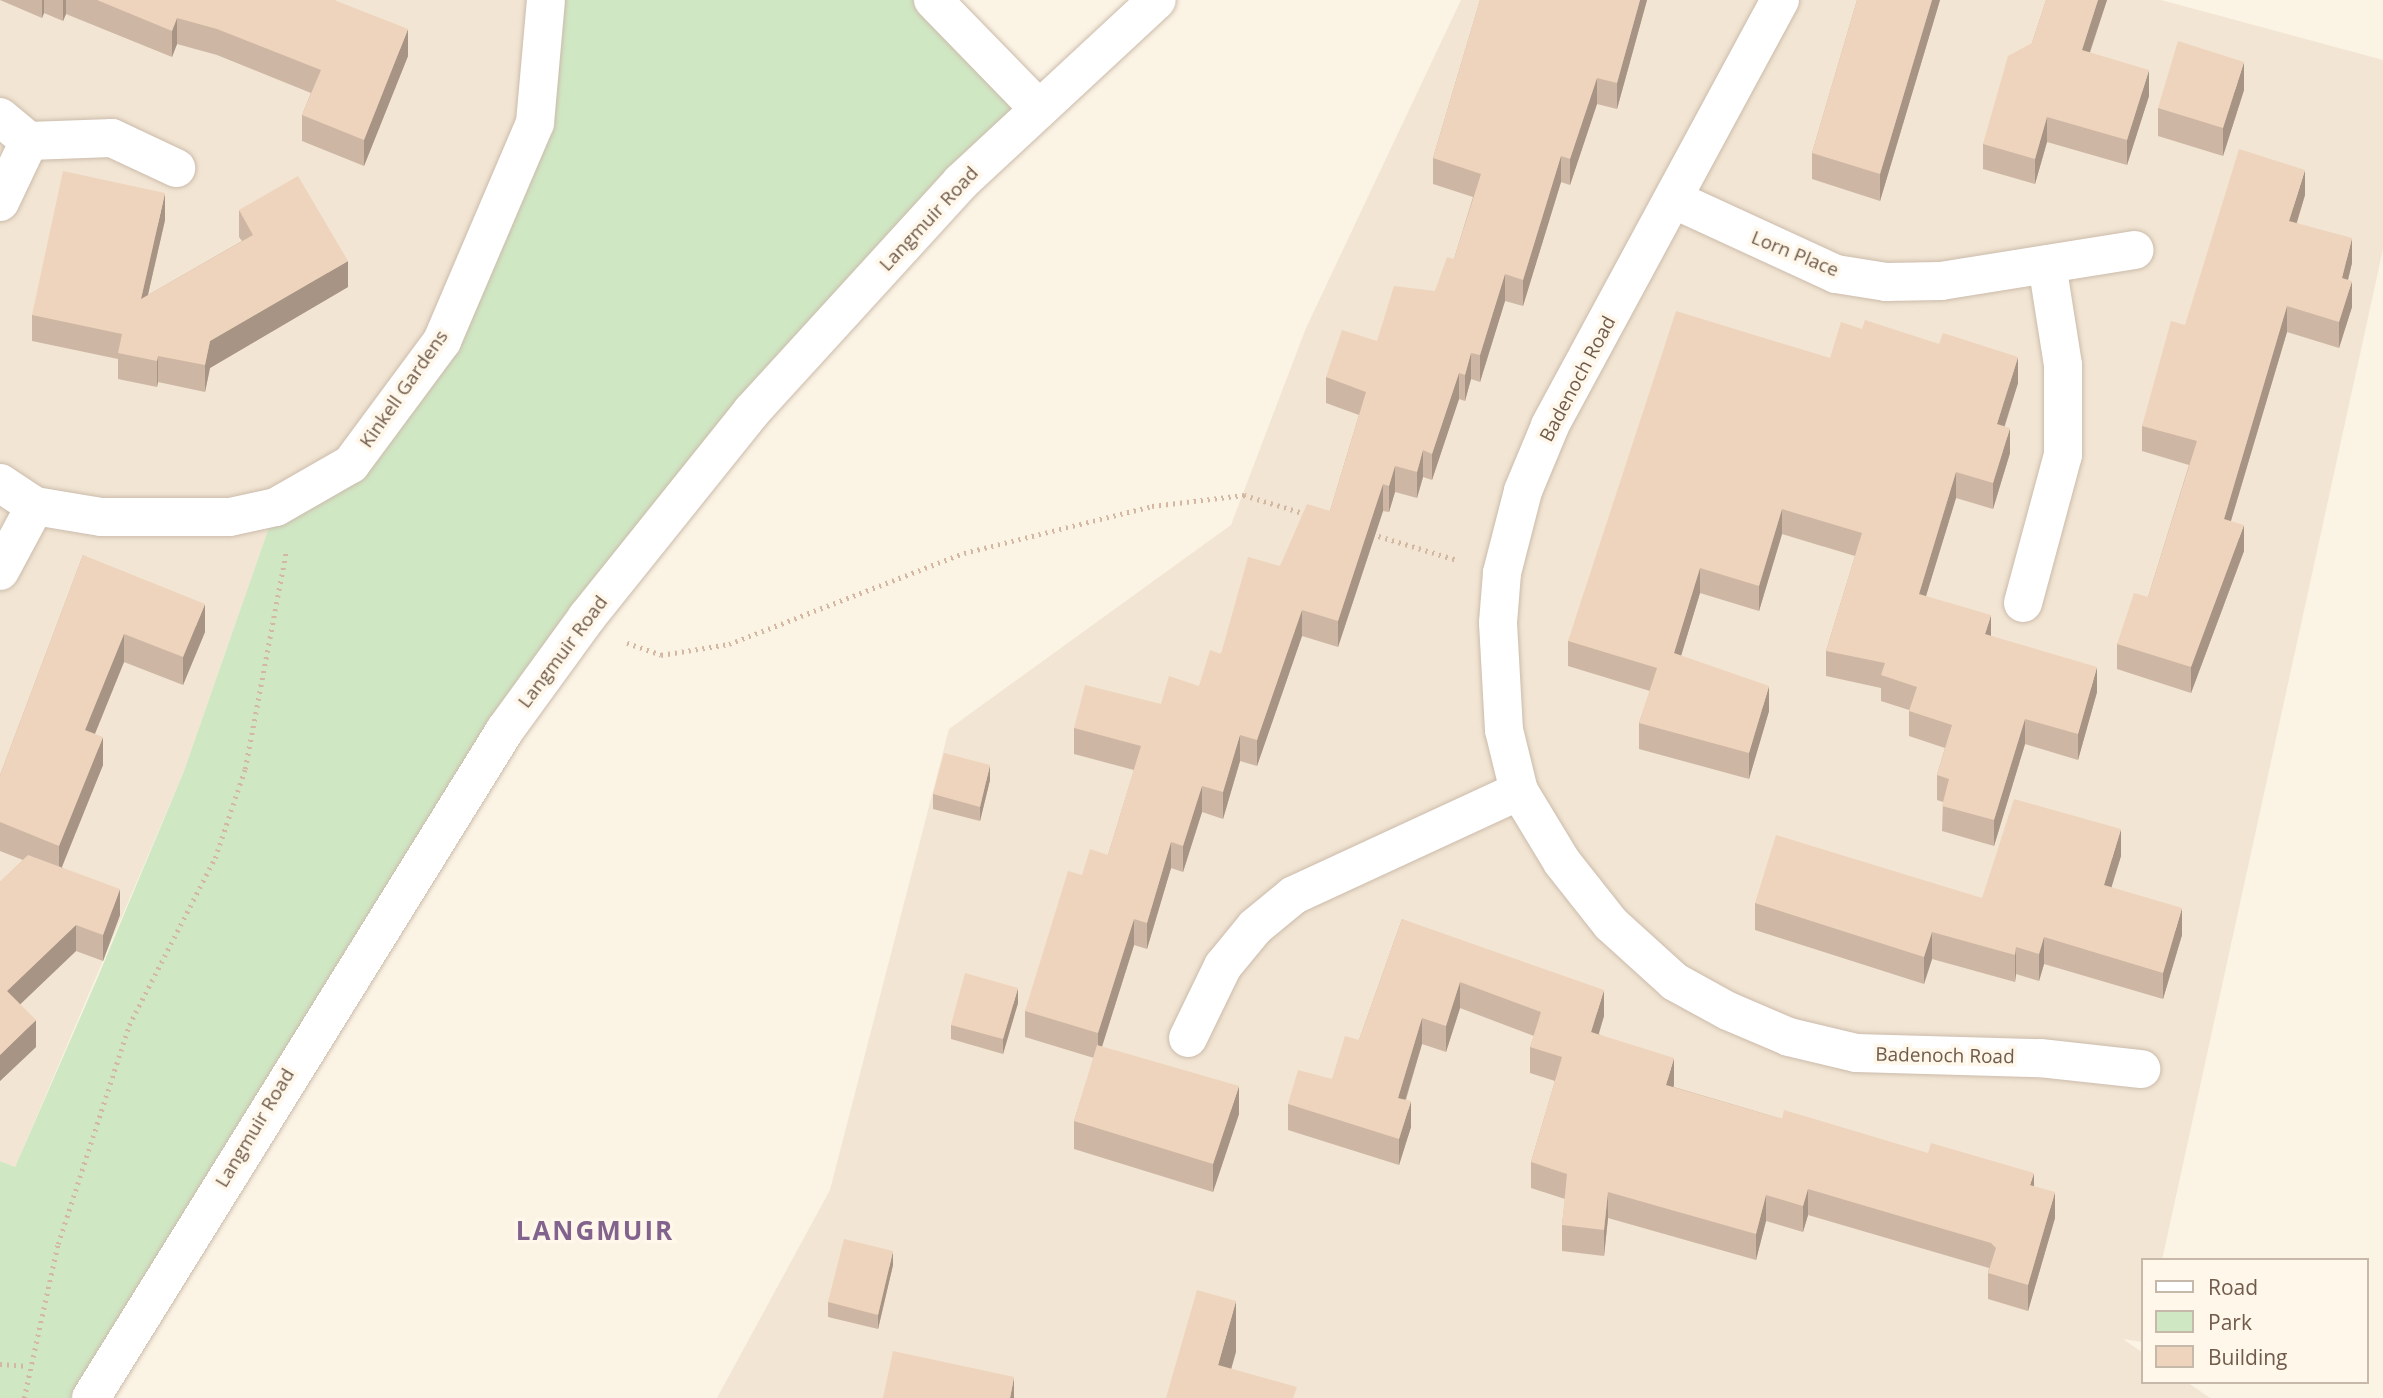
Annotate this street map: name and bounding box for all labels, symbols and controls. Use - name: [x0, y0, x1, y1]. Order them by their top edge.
- street label: Langmuir Road: [875, 162, 983, 276]
- street label: Lorn Place: [1748, 226, 1842, 282]
- street label: Badenoch Road: [1535, 312, 1621, 446]
- street label: Kinkell Gardens: [355, 326, 453, 452]
- street label: Langmuir Road: [513, 591, 613, 713]
- street label: Badenoch Road: [1875, 1043, 2015, 1069]
- street label: Langmuir Road: [211, 1064, 299, 1192]
- district label: LANGMUIR: [517, 1215, 673, 1247]
- legend: [2142, 1258, 2369, 1384]
- text: Road: [2208, 1273, 2258, 1301]
- text: Park: [2208, 1308, 2252, 1336]
- text: Building: [2208, 1343, 2287, 1371]

